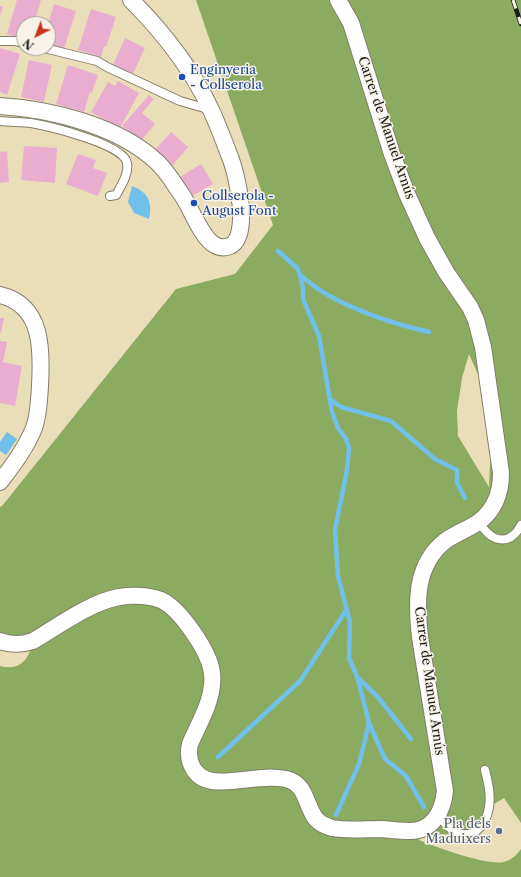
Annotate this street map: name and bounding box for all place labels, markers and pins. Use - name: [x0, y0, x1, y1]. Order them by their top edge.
- place label: Enginyeria - Collserola: [190, 62, 262, 93]
- marker: Enginyeria - Collserola: [177, 72, 187, 82]
- place label: Collserola - August Font: [202, 188, 277, 219]
- marker: Collserola - August Font: [189, 198, 199, 208]
- place label: Pla dels Maduixers: [426, 816, 491, 847]
- marker: Pla dels Maduixers: [494, 826, 504, 836]

